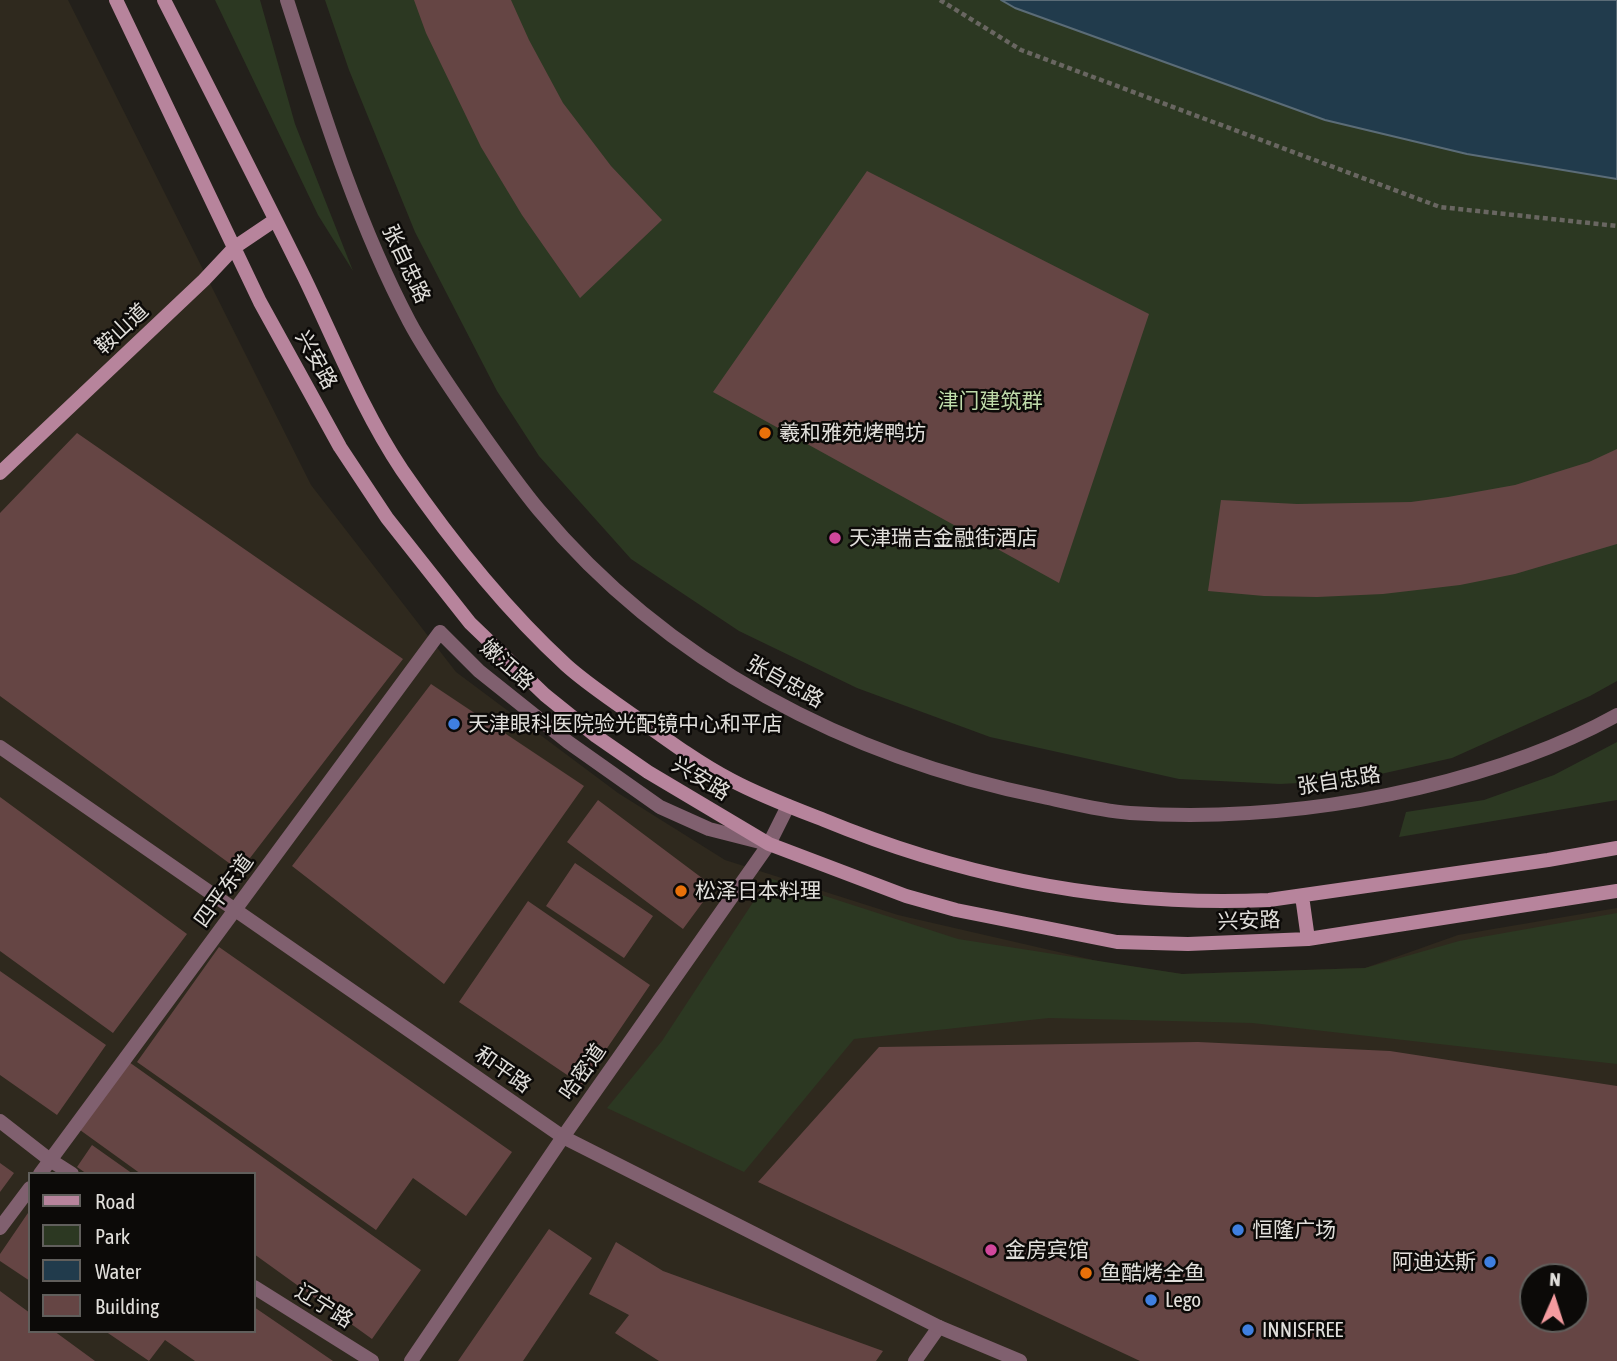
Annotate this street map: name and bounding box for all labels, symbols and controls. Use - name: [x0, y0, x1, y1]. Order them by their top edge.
- street label: 张自忠路: [377, 221, 435, 307]
- street label: 鞍山道: [90, 298, 154, 360]
- street label: 兴安路: [290, 326, 342, 394]
- park label: 津门建筑群: [938, 388, 1042, 414]
- place label: 羲和雅苑烤鸭坊: [779, 420, 926, 446]
- marker: 羲和雅苑烤鸭坊: [757, 425, 773, 441]
- place label: 天津瑞吉金融街酒店: [849, 525, 1038, 551]
- marker: 天津瑞吉金融街酒店: [827, 530, 843, 546]
- street label: 嫩江路: [475, 635, 539, 695]
- street label: 张自忠路: [742, 651, 828, 713]
- place label: 天津眼科医院验光配镜中心和平店: [468, 711, 783, 737]
- marker: 天津眼科医院验光配镜中心和平店: [446, 716, 462, 732]
- street label: 兴安路: [668, 752, 734, 806]
- street label: 张自忠路: [1296, 762, 1382, 800]
- street label: 四平东道: [189, 850, 259, 932]
- place label: 松泽日本料理: [695, 878, 821, 904]
- marker: 松泽日本料理: [673, 883, 689, 899]
- street label: 兴安路: [1217, 907, 1281, 935]
- street label: 哈密道: [555, 1039, 611, 1105]
- street label: 和平路: [470, 1042, 536, 1098]
- legend: [28, 1172, 256, 1333]
- text: Road: [95, 1189, 135, 1213]
- place label: 恒隆广场: [1252, 1217, 1336, 1243]
- marker: 恒隆广场: [1230, 1222, 1246, 1238]
- text: Park: [95, 1224, 130, 1248]
- place label: 金房宾馆: [1005, 1237, 1089, 1263]
- marker: 金房宾馆: [983, 1242, 999, 1258]
- place label: 阿迪达斯: [1392, 1249, 1476, 1275]
- marker: 阿迪达斯: [1482, 1254, 1498, 1270]
- text: Water: [95, 1259, 141, 1283]
- place label: 鱼酷烤全鱼: [1100, 1260, 1205, 1286]
- north arrow: [1519, 1263, 1589, 1333]
- marker: 鱼酷烤全鱼: [1078, 1265, 1094, 1281]
- text: N: [1549, 1268, 1561, 1290]
- street label: 辽宁路: [291, 1279, 357, 1333]
- place label: Lego: [1165, 1287, 1201, 1313]
- marker: Lego: [1143, 1292, 1159, 1308]
- text: Building: [95, 1294, 159, 1318]
- place label: INNISFREE: [1262, 1317, 1343, 1343]
- marker: INNISFREE: [1240, 1322, 1256, 1338]

